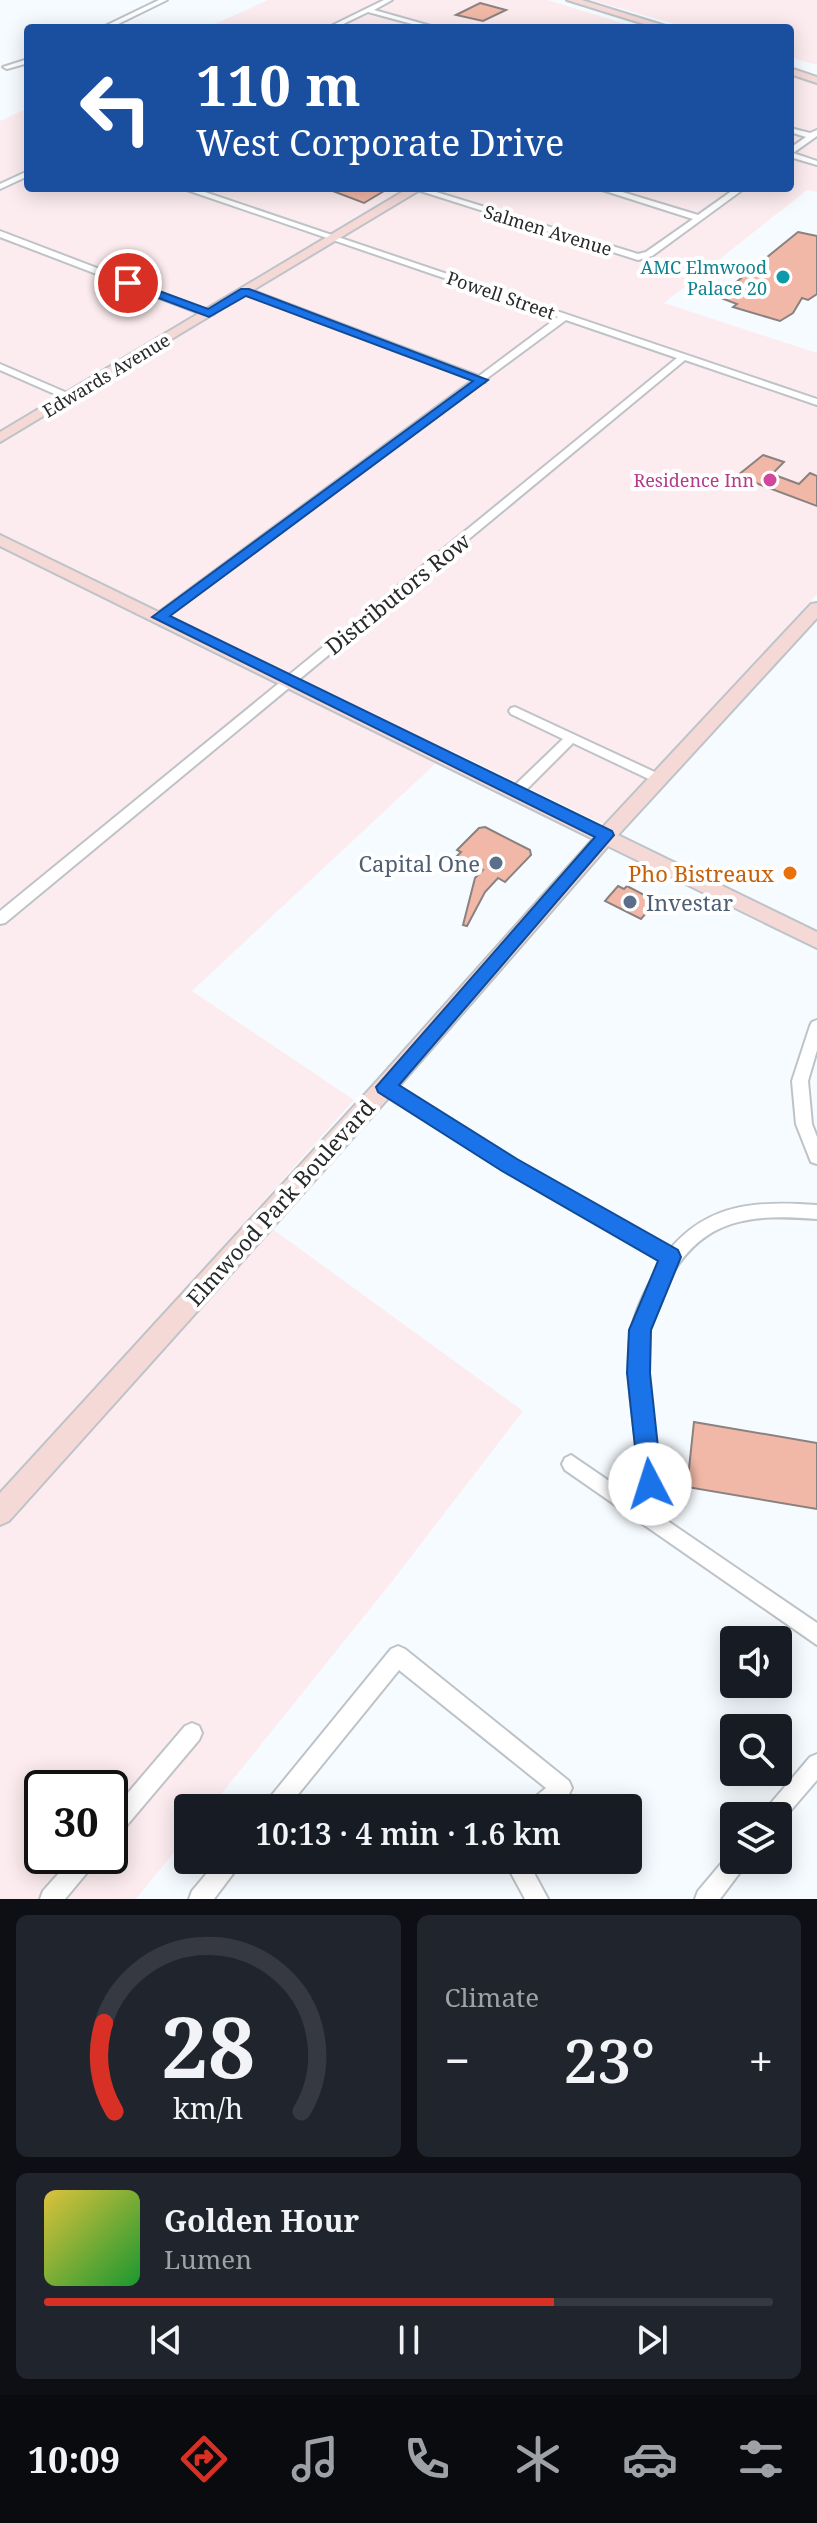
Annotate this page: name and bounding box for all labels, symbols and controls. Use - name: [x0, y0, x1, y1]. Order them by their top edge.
- text: 110 m: [196, 46, 361, 122]
- icon: left: [64, 56, 168, 160]
- text: West Corporate Drive: [196, 118, 564, 167]
- street label: Salmen Avenue: [481, 199, 615, 261]
- pin: [94, 249, 162, 317]
- place label: AMC Elmwood Palace 20: [641, 255, 767, 300]
- icon: arrive: [106, 261, 150, 305]
- street label: Powell Street: [444, 265, 558, 325]
- marker: AMC Elmwood Palace 20: [774, 268, 792, 286]
- street label: Edwards Avenue: [38, 327, 174, 423]
- place label: Residence Inn: [633, 468, 754, 492]
- marker: Residence Inn: [761, 471, 779, 489]
- street label: Distributors Row: [318, 525, 476, 661]
- place label: Capital One: [359, 848, 480, 878]
- marker: Capital One: [487, 854, 505, 872]
- place label: Pho Bistreaux: [628, 858, 774, 888]
- marker: Pho Bistreaux: [781, 864, 799, 882]
- place label: Investar: [646, 887, 734, 917]
- marker: Investar: [621, 893, 639, 911]
- street label: Elmwood Park Boulevard: [179, 1092, 381, 1312]
- position arrow: [608, 1442, 692, 1526]
- map controls: [720, 1626, 792, 1874]
- button: sound: [720, 1626, 792, 1698]
- button: search: [720, 1714, 792, 1786]
- speed limit sign: 30: [24, 1770, 128, 1874]
- button: layers: [720, 1802, 792, 1874]
- text: 10:13 · 4 min · 1.6 km: [255, 1813, 561, 1854]
- text: Climate: [445, 1979, 539, 2015]
- text: 28: [161, 1989, 255, 2102]
- text: 23°: [563, 2019, 655, 2101]
- text: −: [445, 2030, 470, 2090]
- text: +: [748, 2030, 773, 2090]
- text: km/h: [173, 2088, 243, 2127]
- text: Golden Hour: [164, 2200, 359, 2241]
- text: Lumen: [164, 2241, 252, 2277]
- icon: previous: [144, 2318, 188, 2362]
- icon: pause: [387, 2318, 431, 2362]
- icon: next: [630, 2318, 674, 2362]
- icon: directions: [176, 2431, 232, 2487]
- icon: music: [287, 2431, 343, 2487]
- icon: phone: [399, 2431, 455, 2487]
- icon: climate: [510, 2431, 566, 2487]
- icon: car: [622, 2431, 678, 2487]
- icon: filters: [733, 2431, 789, 2487]
- text: 10:09: [28, 2435, 120, 2484]

